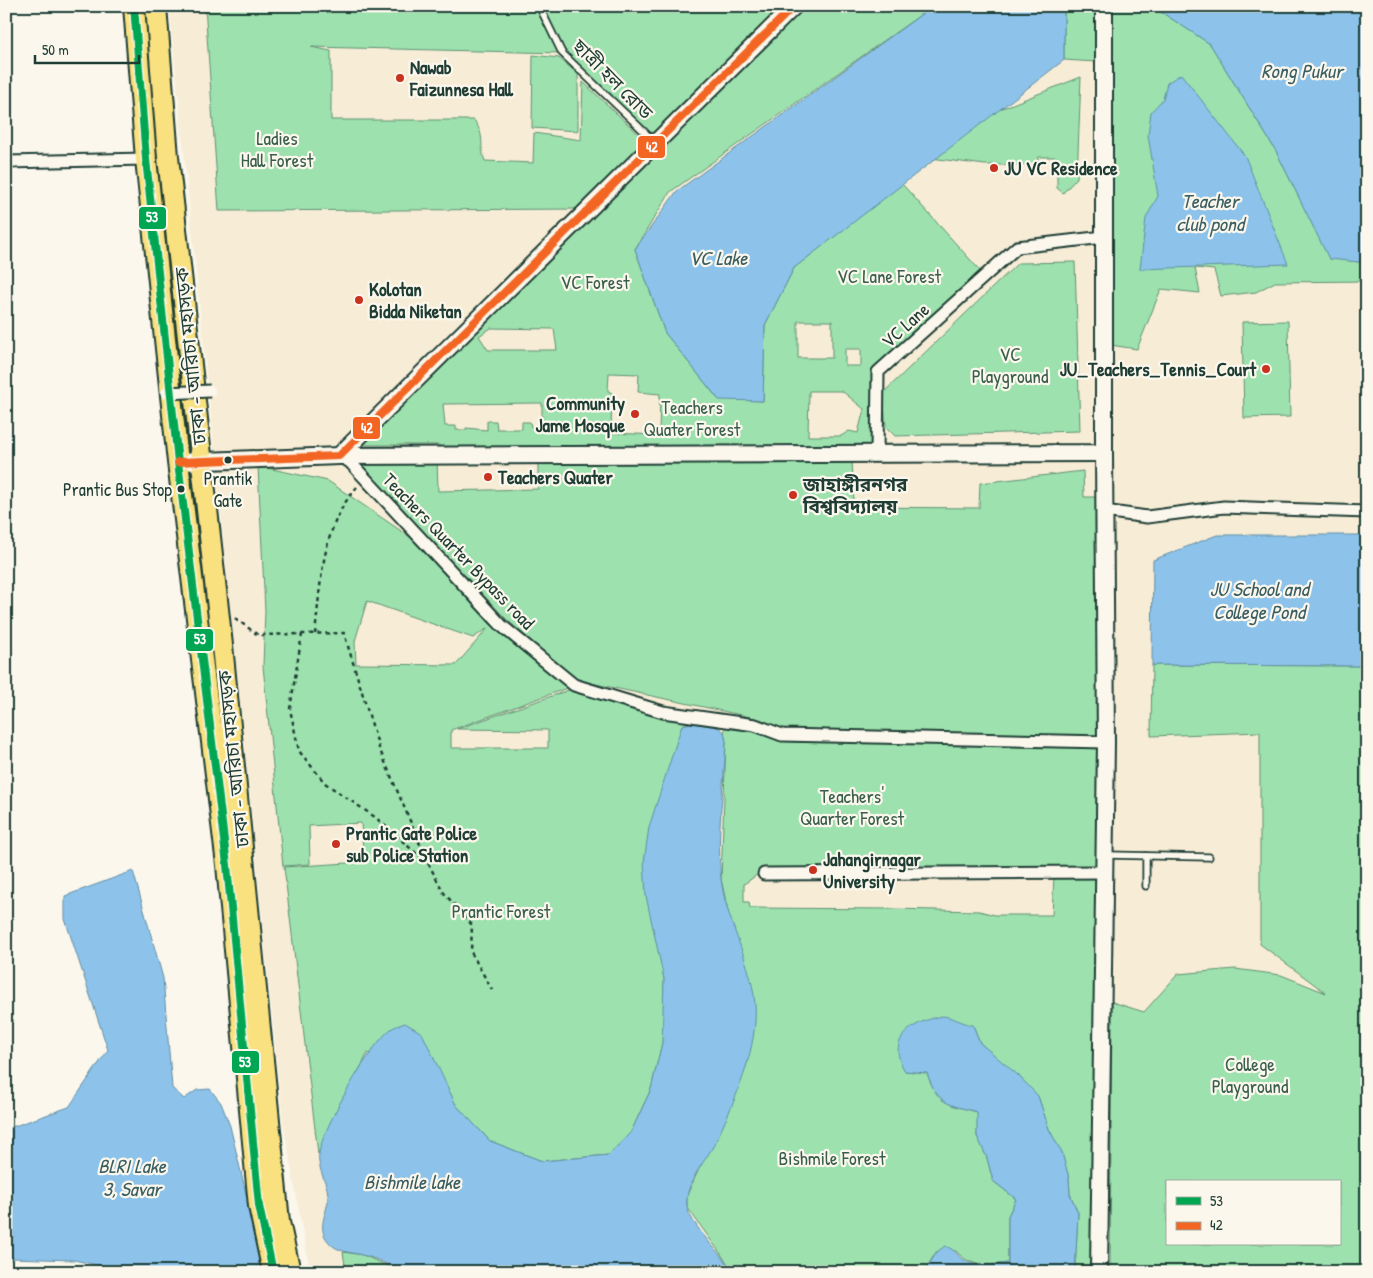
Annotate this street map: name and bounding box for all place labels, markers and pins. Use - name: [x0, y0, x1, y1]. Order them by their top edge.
- place label: Nawab Faizunnesa Hall: [409, 54, 514, 102]
- marker: Nawab Faizunnesa Hall: [394, 72, 406, 84]
- place label: JU VC Residence: [1004, 155, 1118, 181]
- marker: JU VC Residence: [988, 162, 1000, 174]
- place label: Kolotan Bidda Niketan: [369, 276, 462, 324]
- marker: Kolotan Bidda Niketan: [353, 294, 365, 306]
- place label: JU_Teachers_Tennis_Court: [1060, 356, 1257, 382]
- marker: JU_Teachers_Tennis_Court: [1260, 363, 1272, 375]
- place label: Community Jame Mosque: [535, 390, 625, 439]
- marker: Community Jame Mosque: [629, 408, 641, 420]
- marker: Prantik Gate: [223, 455, 233, 465]
- place label: Teachers Quater: [497, 464, 613, 490]
- place label: Prantik Gate: [204, 466, 253, 513]
- marker: Teachers Quater: [482, 471, 494, 483]
- place label: জাহাঙ্গীরনগর বিশ্ববিদ্যালয়: [802, 471, 908, 519]
- place label: Prantic Bus Stop: [63, 477, 172, 502]
- marker: Prantic Bus Stop: [176, 484, 186, 494]
- marker: জাহাঙ্গীরনগর বিশ্ববিদ্যালয়: [787, 489, 799, 501]
- place label: Prantic Gate Police sub Police Station: [346, 820, 478, 868]
- marker: Prantic Gate Police sub Police Station: [330, 838, 342, 850]
- place label: Jahangirnagar University: [823, 846, 921, 895]
- marker: Jahangirnagar University: [807, 864, 819, 876]

